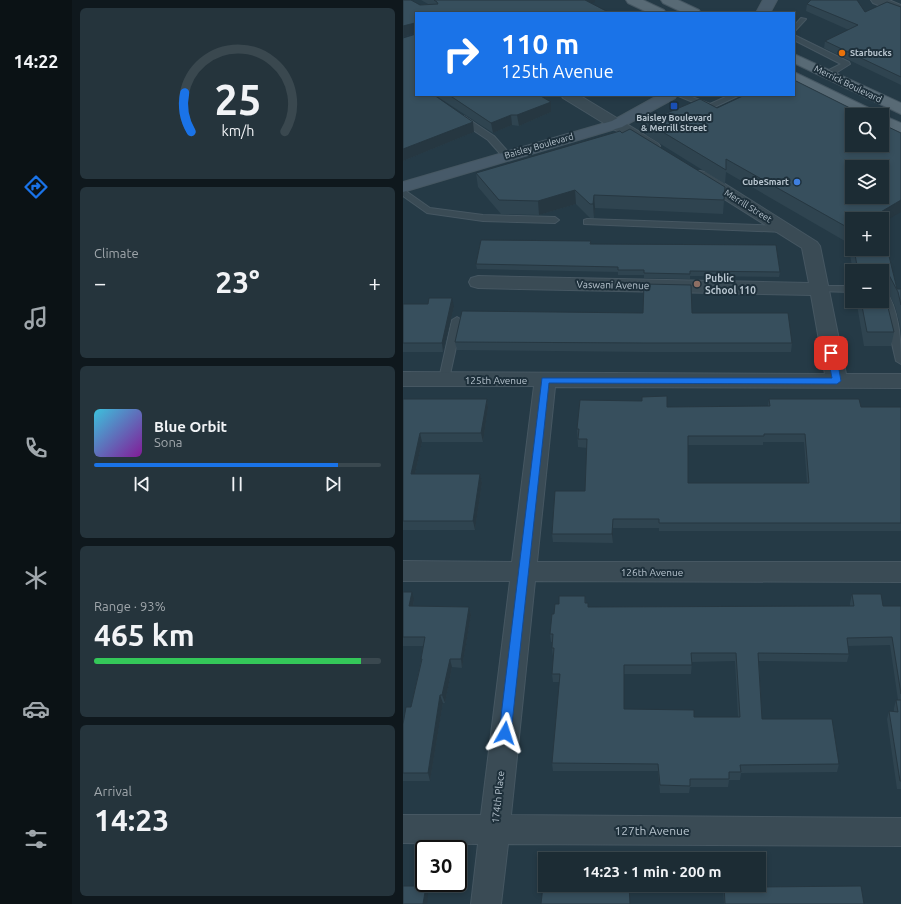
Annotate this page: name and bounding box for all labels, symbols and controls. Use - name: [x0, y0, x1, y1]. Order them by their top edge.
- icon: right: [435, 28, 487, 80]
- text: 110 m: [501, 28, 579, 59]
- marker: Starbucks: [837, 48, 847, 58]
- place label: Starbucks: [850, 48, 892, 58]
- text: 14:22: [13, 51, 59, 71]
- text: 125th Avenue: [501, 61, 614, 81]
- street label: Merrick Boulevard: [813, 63, 883, 105]
- text: 25: [214, 75, 261, 122]
- marker: Baisley Boulevard & Merrill Street: [669, 101, 679, 111]
- map controls: [845, 108, 889, 308]
- button: search: [845, 108, 889, 152]
- place label: Baisley Boulevard & Merrill Street: [636, 113, 712, 133]
- text: km/h: [221, 122, 254, 138]
- street label: Baisley Boulevard: [503, 131, 575, 161]
- button: layers: [845, 160, 889, 204]
- icon: directions: [22, 173, 50, 201]
- place label: CubeSmart: [742, 177, 789, 187]
- marker: CubeSmart: [792, 177, 802, 187]
- street label: Merrill Street: [723, 188, 774, 225]
- button: +: [845, 212, 889, 256]
- text: Climate: [94, 246, 139, 260]
- button: −: [845, 264, 889, 308]
- text: 23°: [215, 265, 260, 299]
- text: −: [94, 270, 106, 295]
- text: +: [369, 270, 381, 295]
- place label: Public School 110: [705, 273, 756, 296]
- street label: Vaswani Avenue: [577, 279, 649, 291]
- marker: Public School 110: [692, 279, 702, 289]
- icon: music: [22, 304, 50, 332]
- pin: [814, 336, 848, 370]
- icon: arrive: [820, 342, 842, 364]
- street label: 125th Avenue: [465, 375, 527, 386]
- text: Blue Orbit: [154, 418, 227, 435]
- icon: phone: [22, 434, 50, 462]
- text: Sona: [154, 435, 183, 449]
- icon: previous: [131, 473, 153, 495]
- icon: pause: [226, 473, 248, 495]
- icon: next: [322, 473, 344, 495]
- icon: climate: [22, 564, 50, 592]
- street label: 126th Avenue: [621, 567, 683, 578]
- text: Range · 93%: [94, 599, 166, 613]
- text: 465 km: [94, 618, 195, 652]
- icon: car: [22, 695, 50, 723]
- position arrow: [484, 712, 526, 754]
- street label: 174th Place: [490, 770, 506, 824]
- text: Arrival: [94, 784, 132, 798]
- text: 14:23: [94, 803, 169, 837]
- street label: 127th Avenue: [614, 824, 690, 837]
- icon: filters: [22, 825, 50, 853]
- speed limit sign: 30: [415, 840, 467, 892]
- text: 14:23 · 1 min · 200 m: [583, 863, 721, 880]

